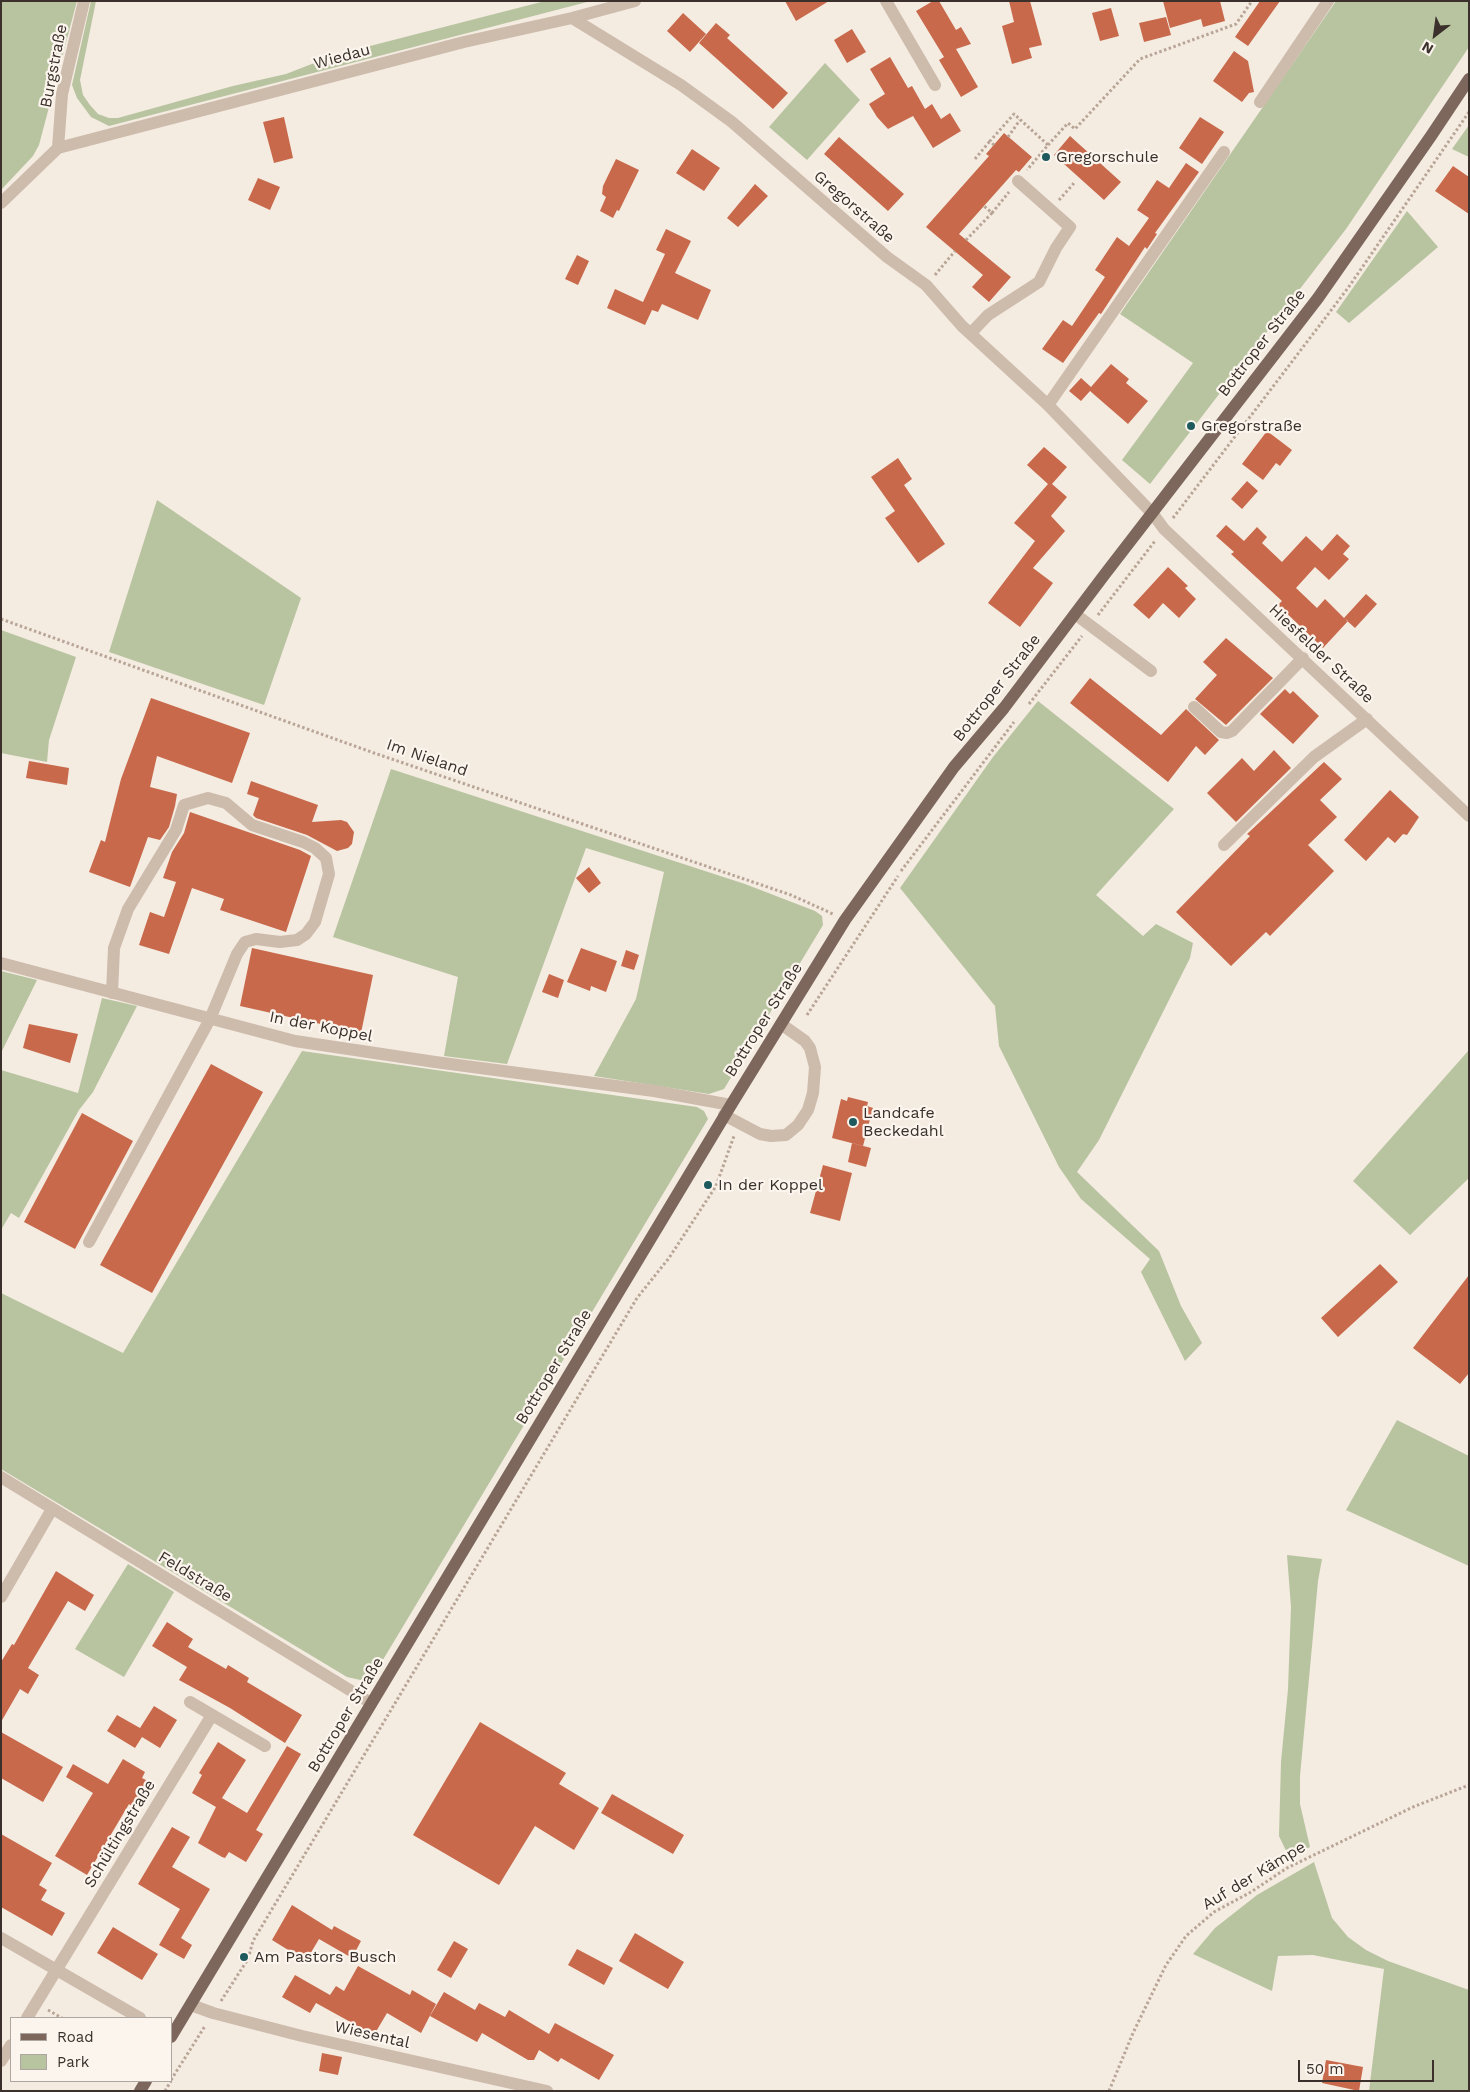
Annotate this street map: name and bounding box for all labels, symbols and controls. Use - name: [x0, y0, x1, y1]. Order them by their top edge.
- north arrow: [1410, 10, 1460, 60]
- street label: Burgstraße: [37, 23, 71, 109]
- text: N: [1419, 38, 1436, 58]
- street label: Wiedau: [312, 40, 372, 74]
- place label: Gregorschule: [1056, 147, 1159, 167]
- marker: Gregorschule: [1040, 151, 1052, 163]
- street label: Gregorstraße: [810, 167, 898, 247]
- street label: Bottroper Straße: [1214, 286, 1310, 400]
- place label: Gregorstraße: [1201, 416, 1302, 436]
- marker: Gregorstraße: [1185, 420, 1197, 432]
- street label: Hiesfelder Straße: [1265, 600, 1377, 708]
- street label: Bottroper Straße: [949, 631, 1045, 745]
- street label: Im Nieland: [384, 735, 470, 781]
- street label: Bottroper Straße: [721, 959, 807, 1081]
- street label: In der Koppel: [268, 1008, 374, 1046]
- place label: Landcafe Beckedahl: [863, 1103, 944, 1141]
- marker: Landcafe Beckedahl: [847, 1116, 859, 1128]
- place label: In der Koppel: [718, 1175, 823, 1195]
- marker: In der Koppel: [702, 1179, 714, 1191]
- street label: Bottroper Straße: [512, 1306, 596, 1428]
- street label: Feldstraße: [155, 1547, 235, 1607]
- street label: Bottroper Straße: [304, 1654, 388, 1776]
- street label: Schültingstraße: [80, 1777, 160, 1891]
- street label: Auf der Kämpe: [1199, 1838, 1309, 1914]
- place label: Am Pastors Busch: [254, 1947, 397, 1967]
- marker: Am Pastors Busch: [238, 1951, 250, 1963]
- legend: [10, 2017, 172, 2082]
- street label: Wiesental: [332, 2017, 412, 2053]
- text: Road: [57, 2028, 94, 2046]
- scale bar: [1300, 2050, 1436, 2082]
- text: Park: [57, 2053, 89, 2071]
- text: 50 m: [1306, 2060, 1343, 2078]

